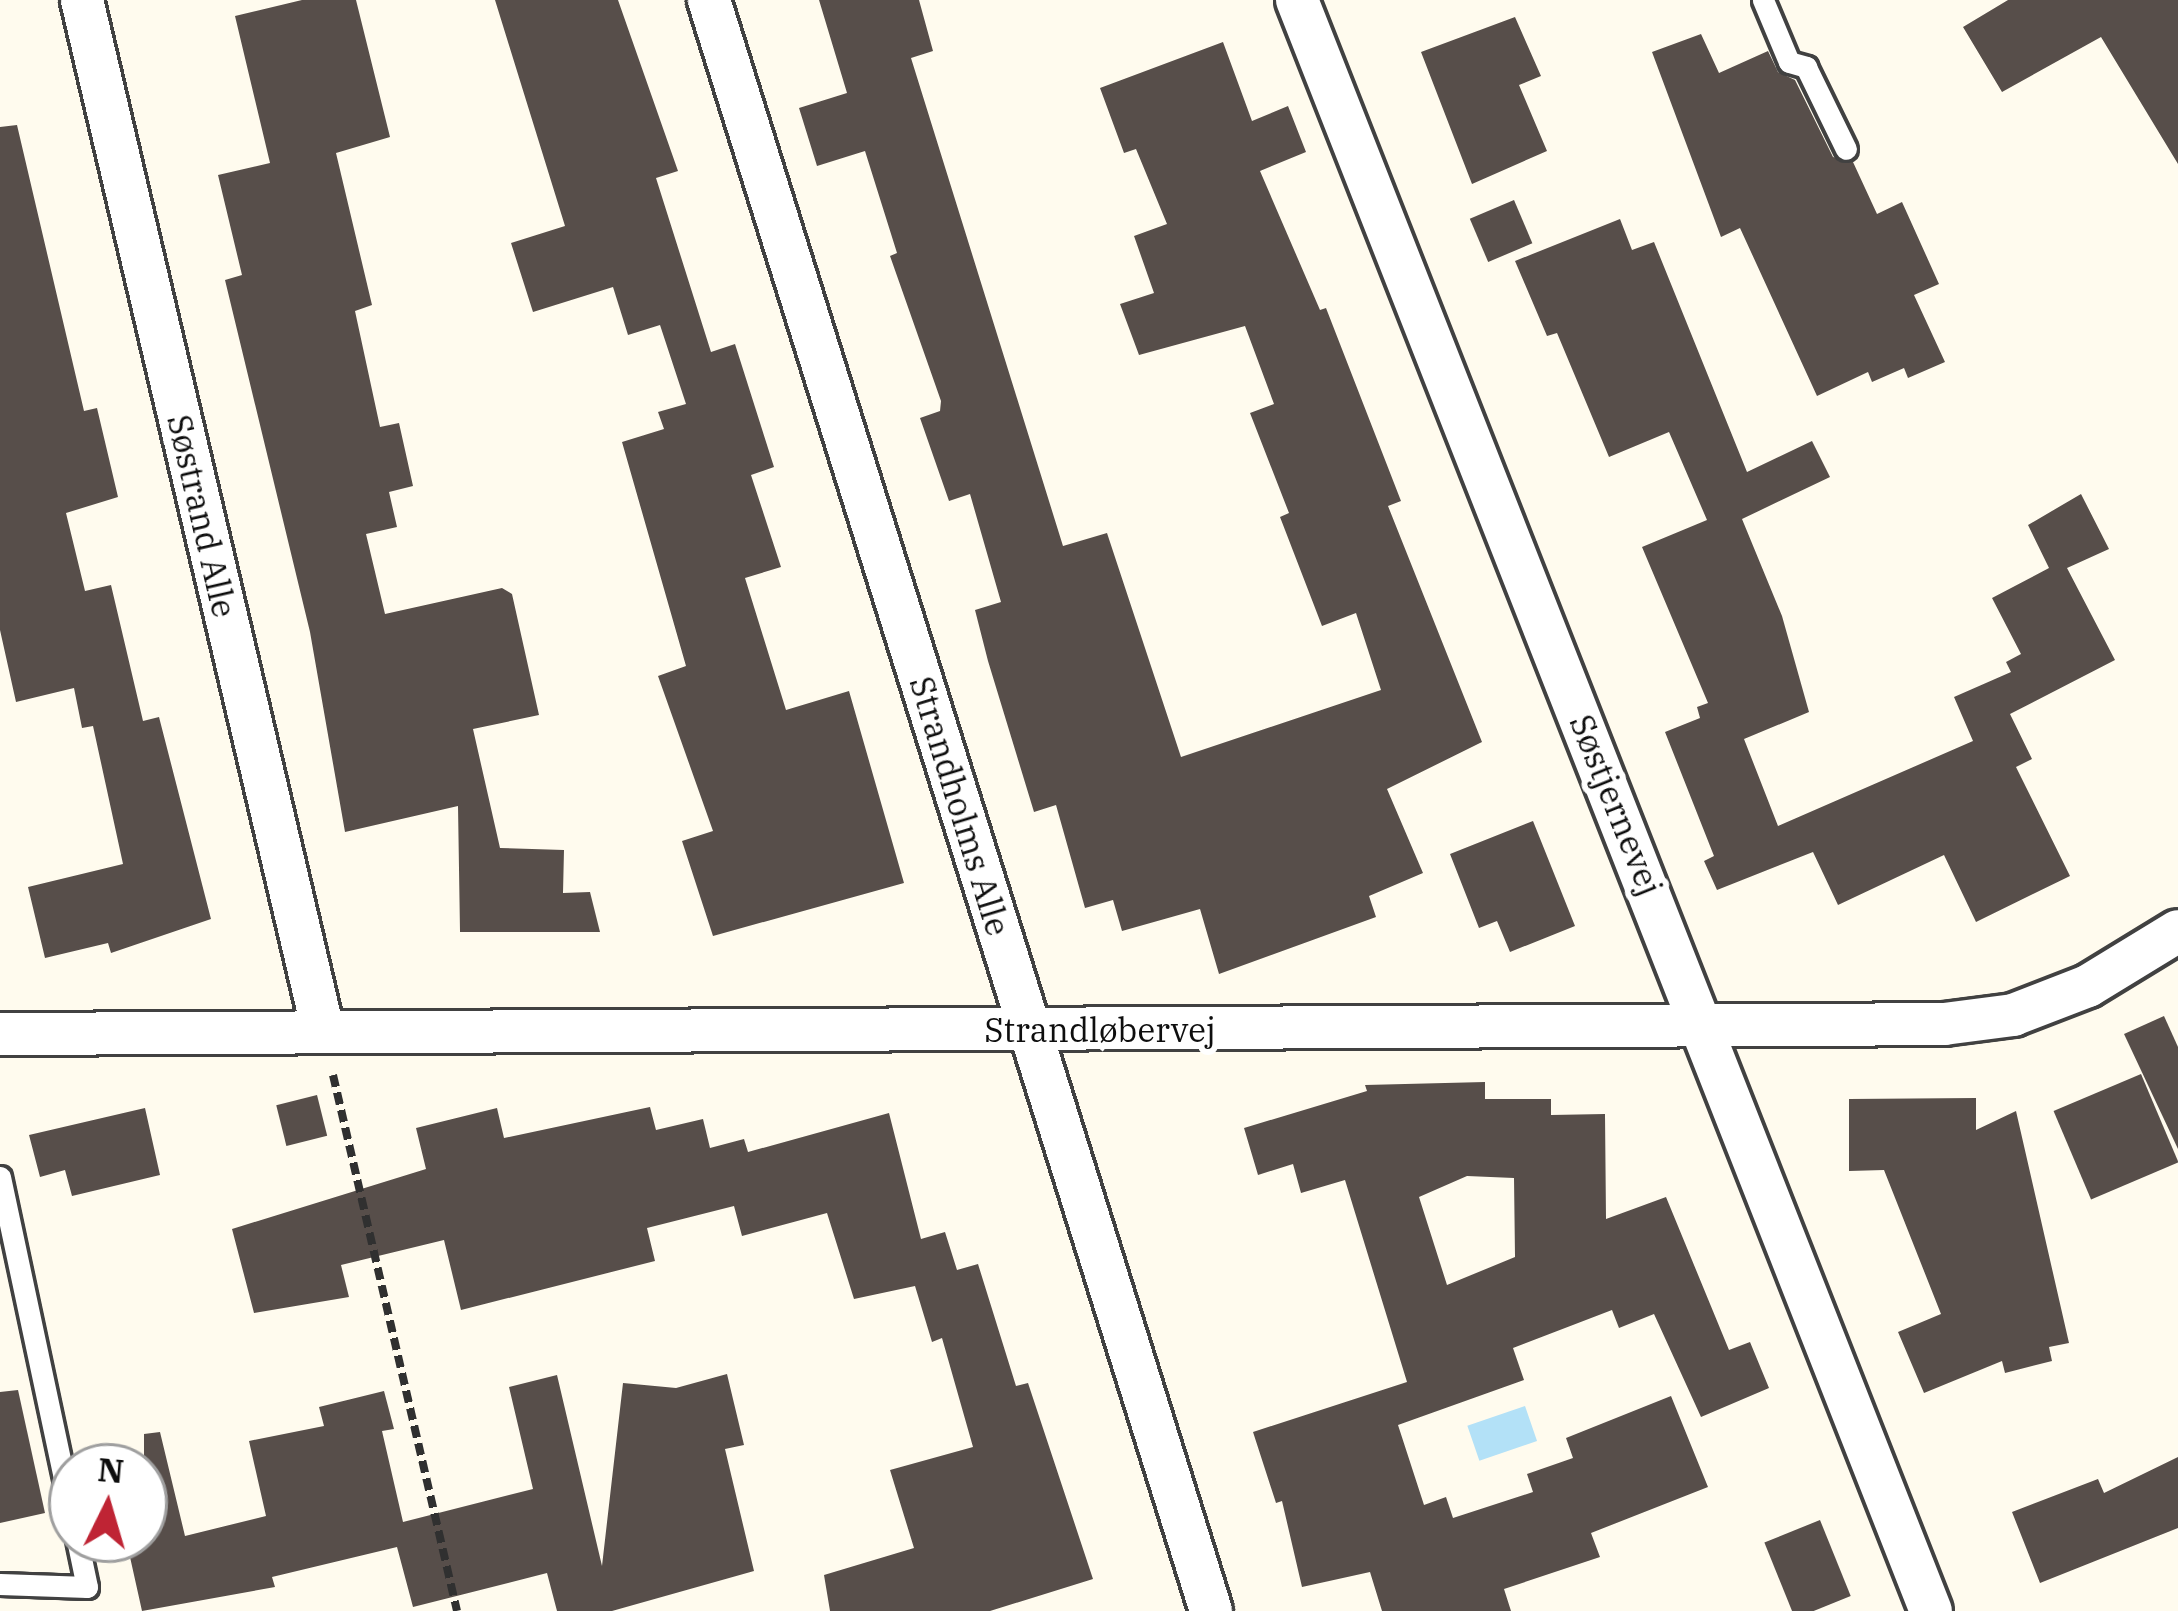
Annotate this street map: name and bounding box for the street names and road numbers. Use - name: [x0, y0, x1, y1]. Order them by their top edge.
- street label: Søstrand Alle: [159, 411, 245, 621]
- street label: Strandholms Alle: [902, 672, 1018, 940]
- street label: Søstjernevej: [1562, 709, 1670, 901]
- street label: Strandløbervej: [984, 1010, 1216, 1050]

